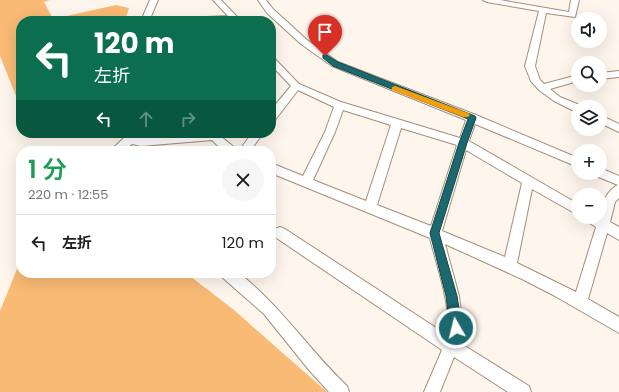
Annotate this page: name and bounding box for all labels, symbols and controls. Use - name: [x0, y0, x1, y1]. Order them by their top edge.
- map controls: [571, 12, 607, 224]
- button: sound: [571, 12, 607, 48]
- pin: [308, 15, 342, 56]
- icon: arrive: [314, 21, 336, 43]
- text: 120 m: [94, 24, 174, 63]
- icon: left: [28, 32, 80, 84]
- button: search: [571, 56, 607, 92]
- text: 左折: [94, 63, 130, 88]
- button: layers: [571, 100, 607, 136]
- icon: left: [93, 108, 115, 130]
- icon: ahead: [135, 108, 157, 130]
- icon: right: [177, 108, 199, 130]
- button: +: [571, 144, 607, 180]
- text: 1 分: [28, 153, 66, 186]
- button: close: [222, 159, 264, 201]
- text: 220 m · 12:55: [28, 185, 108, 204]
- button: −: [571, 188, 607, 224]
- icon: left: [28, 232, 50, 254]
- text: 左折: [62, 232, 92, 253]
- text: 120 m: [222, 232, 264, 253]
- position arrow: [435, 307, 477, 349]

